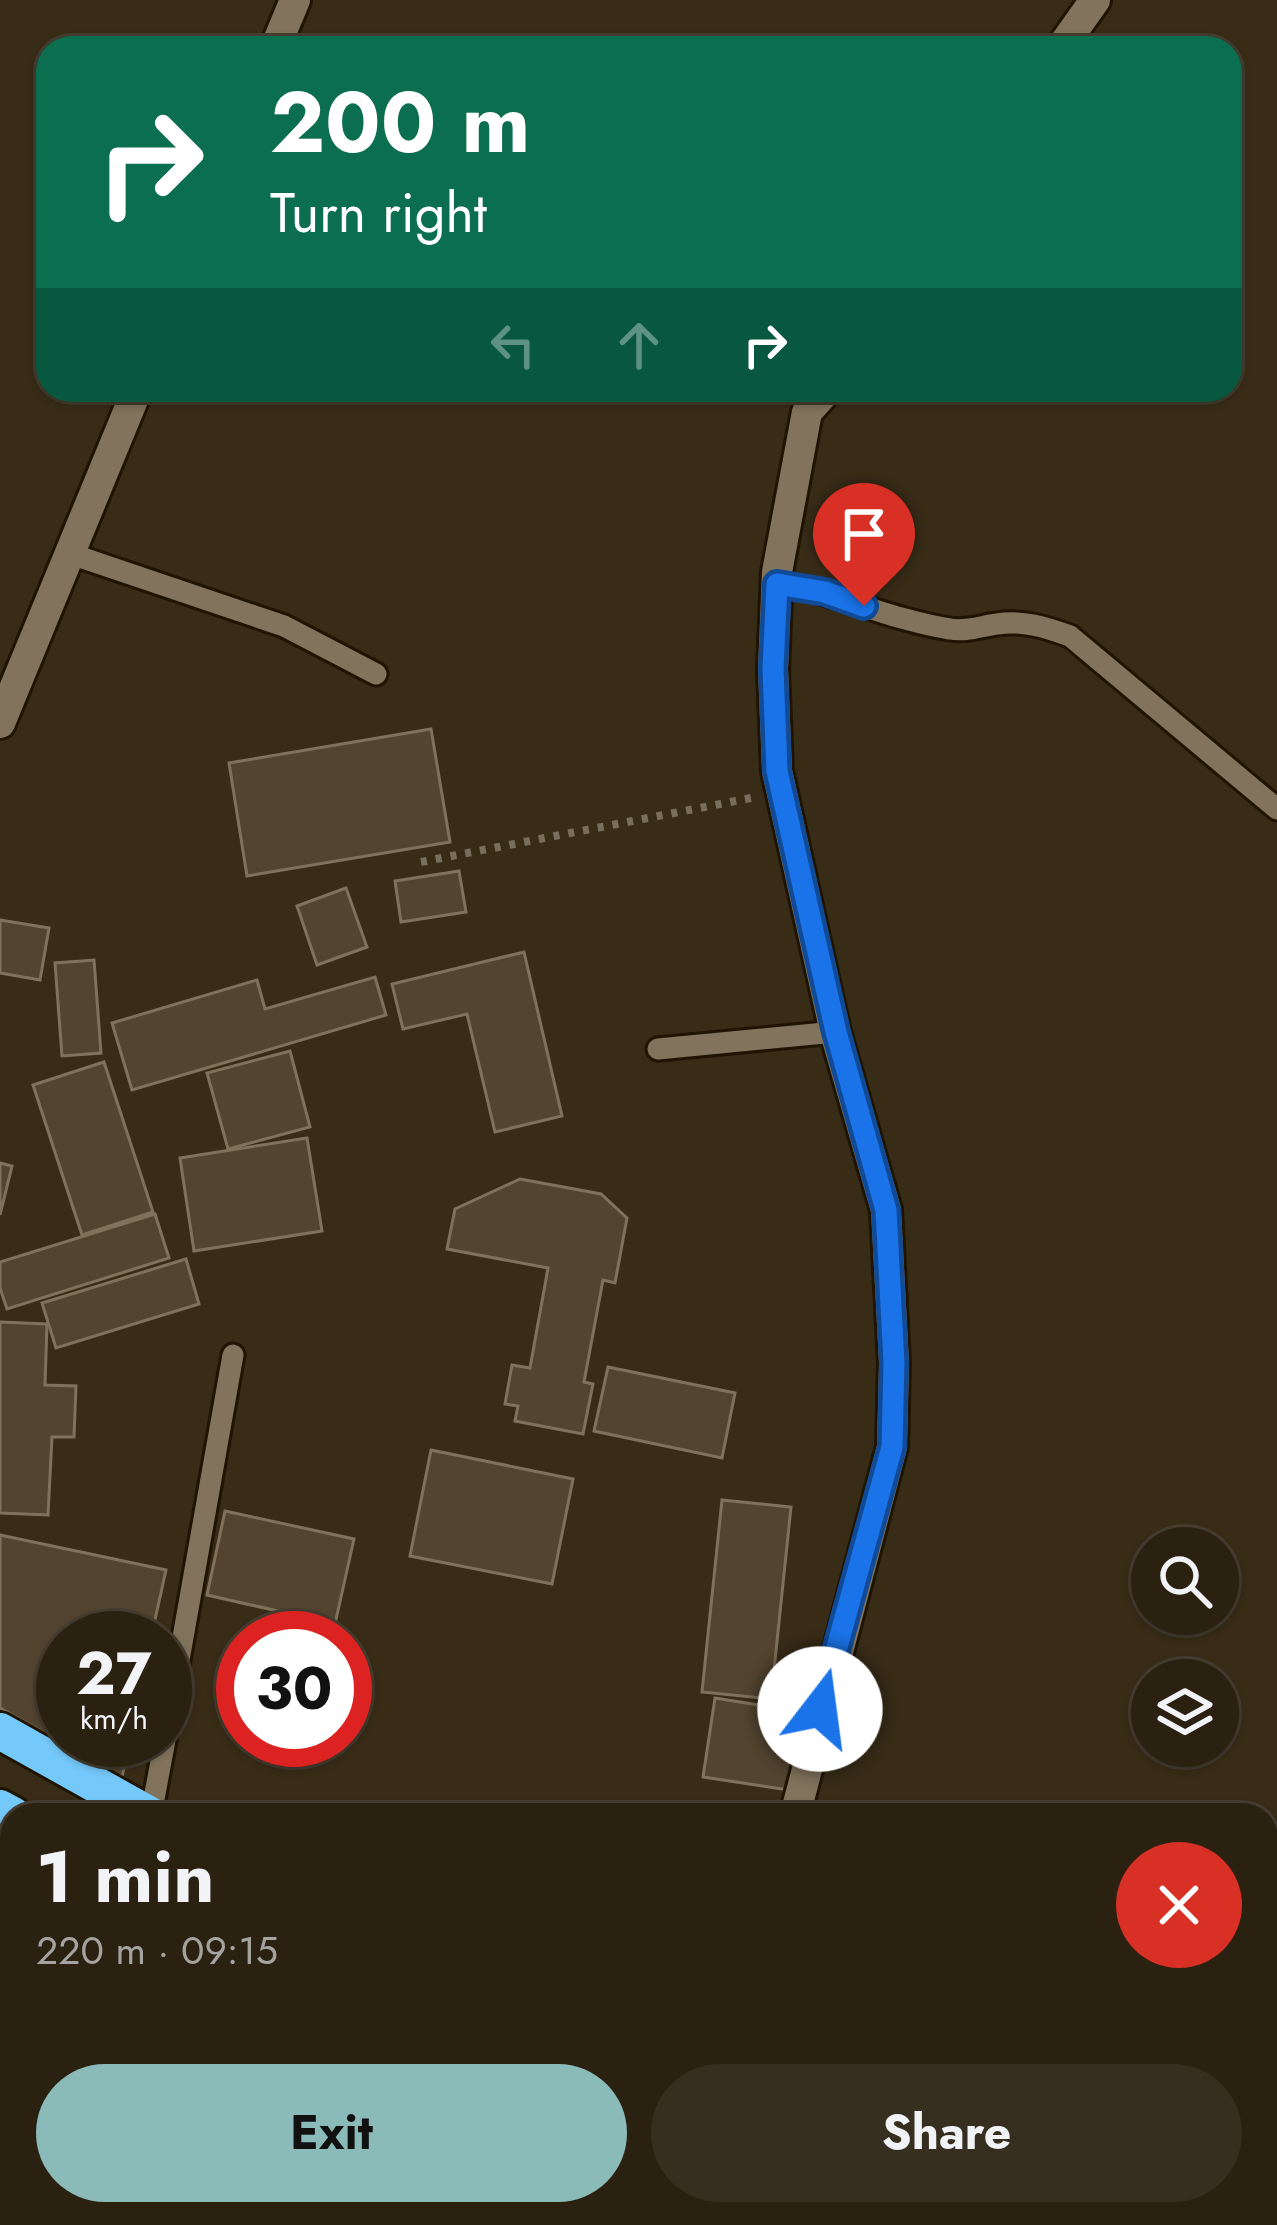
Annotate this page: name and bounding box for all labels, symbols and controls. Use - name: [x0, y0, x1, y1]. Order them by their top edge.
- text: 200 m: [270, 62, 530, 184]
- icon: right: [72, 84, 228, 240]
- text: Turn right: [270, 174, 487, 252]
- icon: left: [480, 312, 546, 378]
- icon: ahead: [606, 312, 672, 378]
- icon: right: [732, 312, 798, 378]
- pin: [813, 483, 915, 606]
- icon: arrive: [831, 501, 897, 567]
- map controls: [1131, 1527, 1239, 1767]
- button: search: [1131, 1527, 1239, 1635]
- speed limit sign: 30: [216, 1611, 372, 1767]
- text: 27: [76, 1630, 152, 1717]
- position arrow: [757, 1646, 883, 1772]
- button: layers: [1131, 1659, 1239, 1767]
- text: km/h: [80, 1697, 148, 1740]
- text: 1 min: [36, 1825, 215, 1929]
- button: close: [1116, 1842, 1242, 1968]
- text: 220 m · 09:15: [36, 1922, 278, 1979]
- button: Exit: [36, 2064, 627, 2202]
- button: Share: [651, 2064, 1242, 2202]

